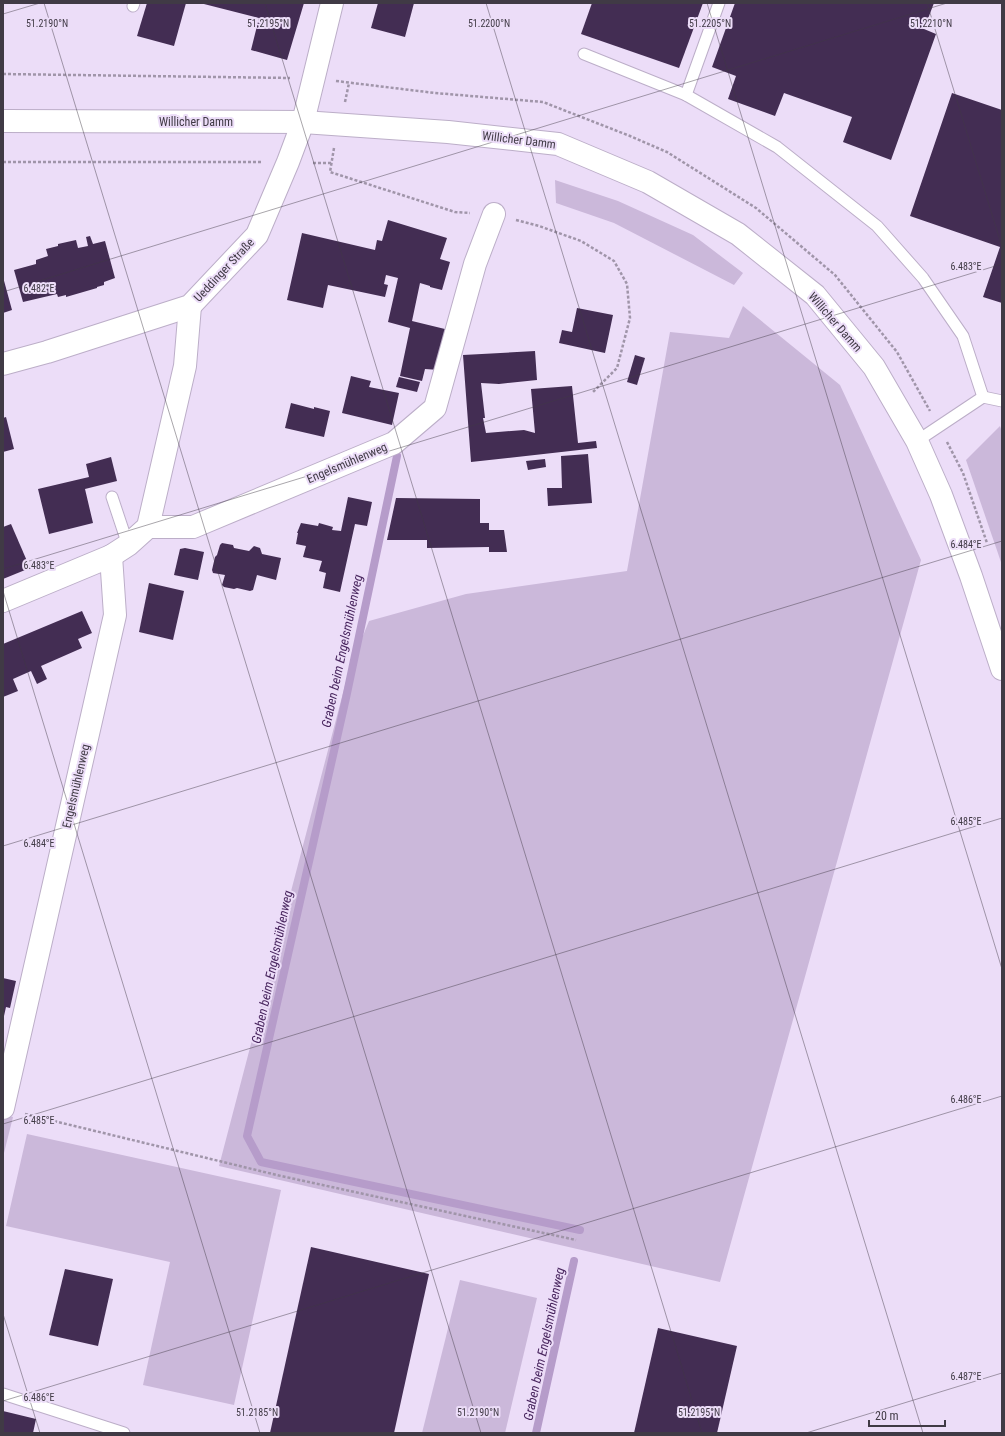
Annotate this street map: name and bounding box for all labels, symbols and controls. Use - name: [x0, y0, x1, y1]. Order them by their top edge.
- text: 51.2190°N: [26, 18, 68, 29]
- text: 51.2195°N: [247, 18, 289, 29]
- text: 51.2200°N: [468, 18, 510, 29]
- text: 51.2205°N: [689, 18, 731, 29]
- text: 51.2210°N: [910, 18, 952, 29]
- street label: Willicher Damm: [159, 115, 233, 129]
- street label: Willicher Damm: [481, 129, 557, 151]
- street label: Ueddinger Straße: [191, 235, 257, 305]
- text: 6.483°E: [950, 261, 982, 272]
- text: 6.482°E: [23, 283, 55, 294]
- street label: Willicher Damm: [805, 289, 865, 355]
- street label: Engelsmühlenweg: [305, 440, 389, 486]
- text: 6.484°E: [950, 539, 982, 550]
- text: 6.483°E: [23, 560, 55, 571]
- water label: Graben beim Engelsmühlenweg: [318, 573, 366, 729]
- street label: Engelsmühlenweg: [60, 743, 92, 829]
- text: 6.485°E: [950, 816, 982, 827]
- text: 6.484°E: [23, 838, 55, 849]
- water label: Graben beim Engelsmühlenweg: [248, 889, 296, 1045]
- text: 6.486°E: [950, 1094, 982, 1105]
- text: 6.485°E: [23, 1115, 55, 1126]
- water label: Graben beim Engelsmühlenweg: [520, 1266, 568, 1422]
- text: 6.487°E: [950, 1371, 982, 1382]
- text: 6.486°E: [23, 1392, 55, 1403]
- scale bar: [869, 1402, 945, 1428]
- text: 51.2185°N: [236, 1407, 278, 1418]
- text: 51.2190°N: [457, 1407, 499, 1418]
- text: 51.2195°N: [678, 1407, 720, 1418]
- text: 20 m: [875, 1409, 899, 1423]

